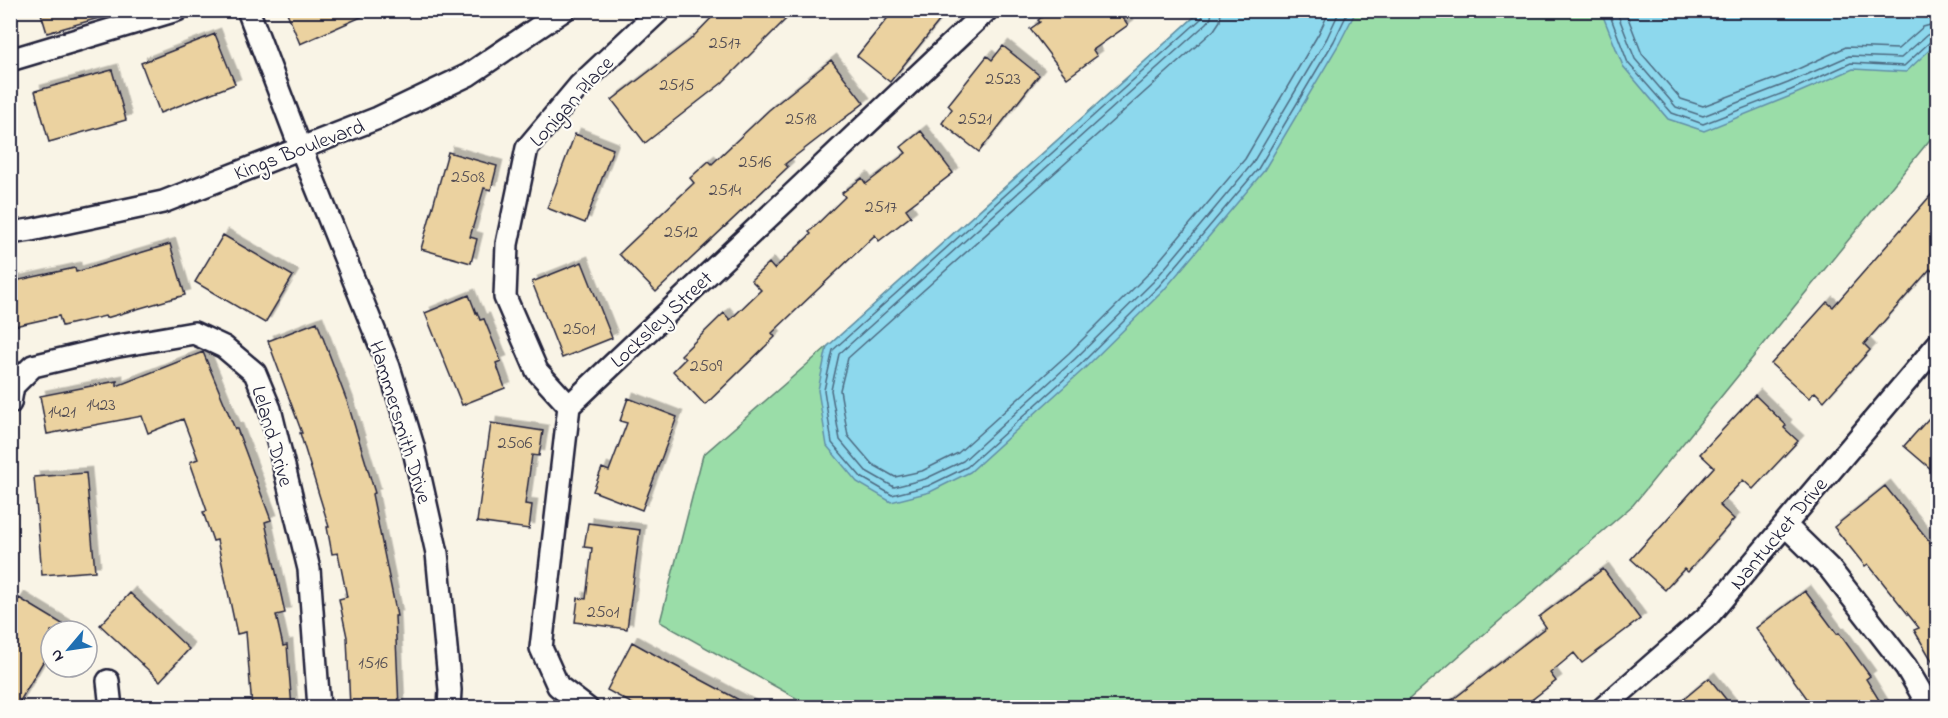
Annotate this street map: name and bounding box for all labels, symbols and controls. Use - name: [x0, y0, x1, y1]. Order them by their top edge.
- house number: 2517: [709, 31, 742, 57]
- street label: Lonigan Place: [523, 50, 624, 156]
- house number: 2523: [985, 67, 1021, 93]
- house number: 2515: [659, 73, 695, 99]
- house number: 2518: [785, 107, 817, 133]
- house number: 2521: [958, 107, 992, 133]
- street label: Kings Boulevard: [230, 112, 370, 191]
- house number: 2516: [739, 150, 772, 176]
- house number: 2508: [451, 165, 485, 191]
- house number: 2514: [709, 178, 742, 204]
- house number: 2517: [865, 195, 898, 221]
- house number: 2512: [664, 220, 698, 246]
- street label: Locksley Street: [604, 265, 722, 377]
- house number: 2501: [563, 317, 596, 343]
- street label: Hammersmith Drive: [360, 337, 438, 508]
- house number: 2509: [690, 354, 723, 380]
- street label: Leland Drive: [242, 383, 300, 491]
- house number: 1423: [86, 393, 116, 419]
- house number: 1421: [48, 400, 76, 426]
- house number: 2506: [498, 431, 533, 457]
- street label: Nantucket Drive: [1723, 471, 1836, 597]
- house number: 2501: [587, 600, 620, 626]
- north arrow: [39, 619, 99, 679]
- text: N: [44, 645, 71, 666]
- house number: 1516: [358, 651, 388, 677]

